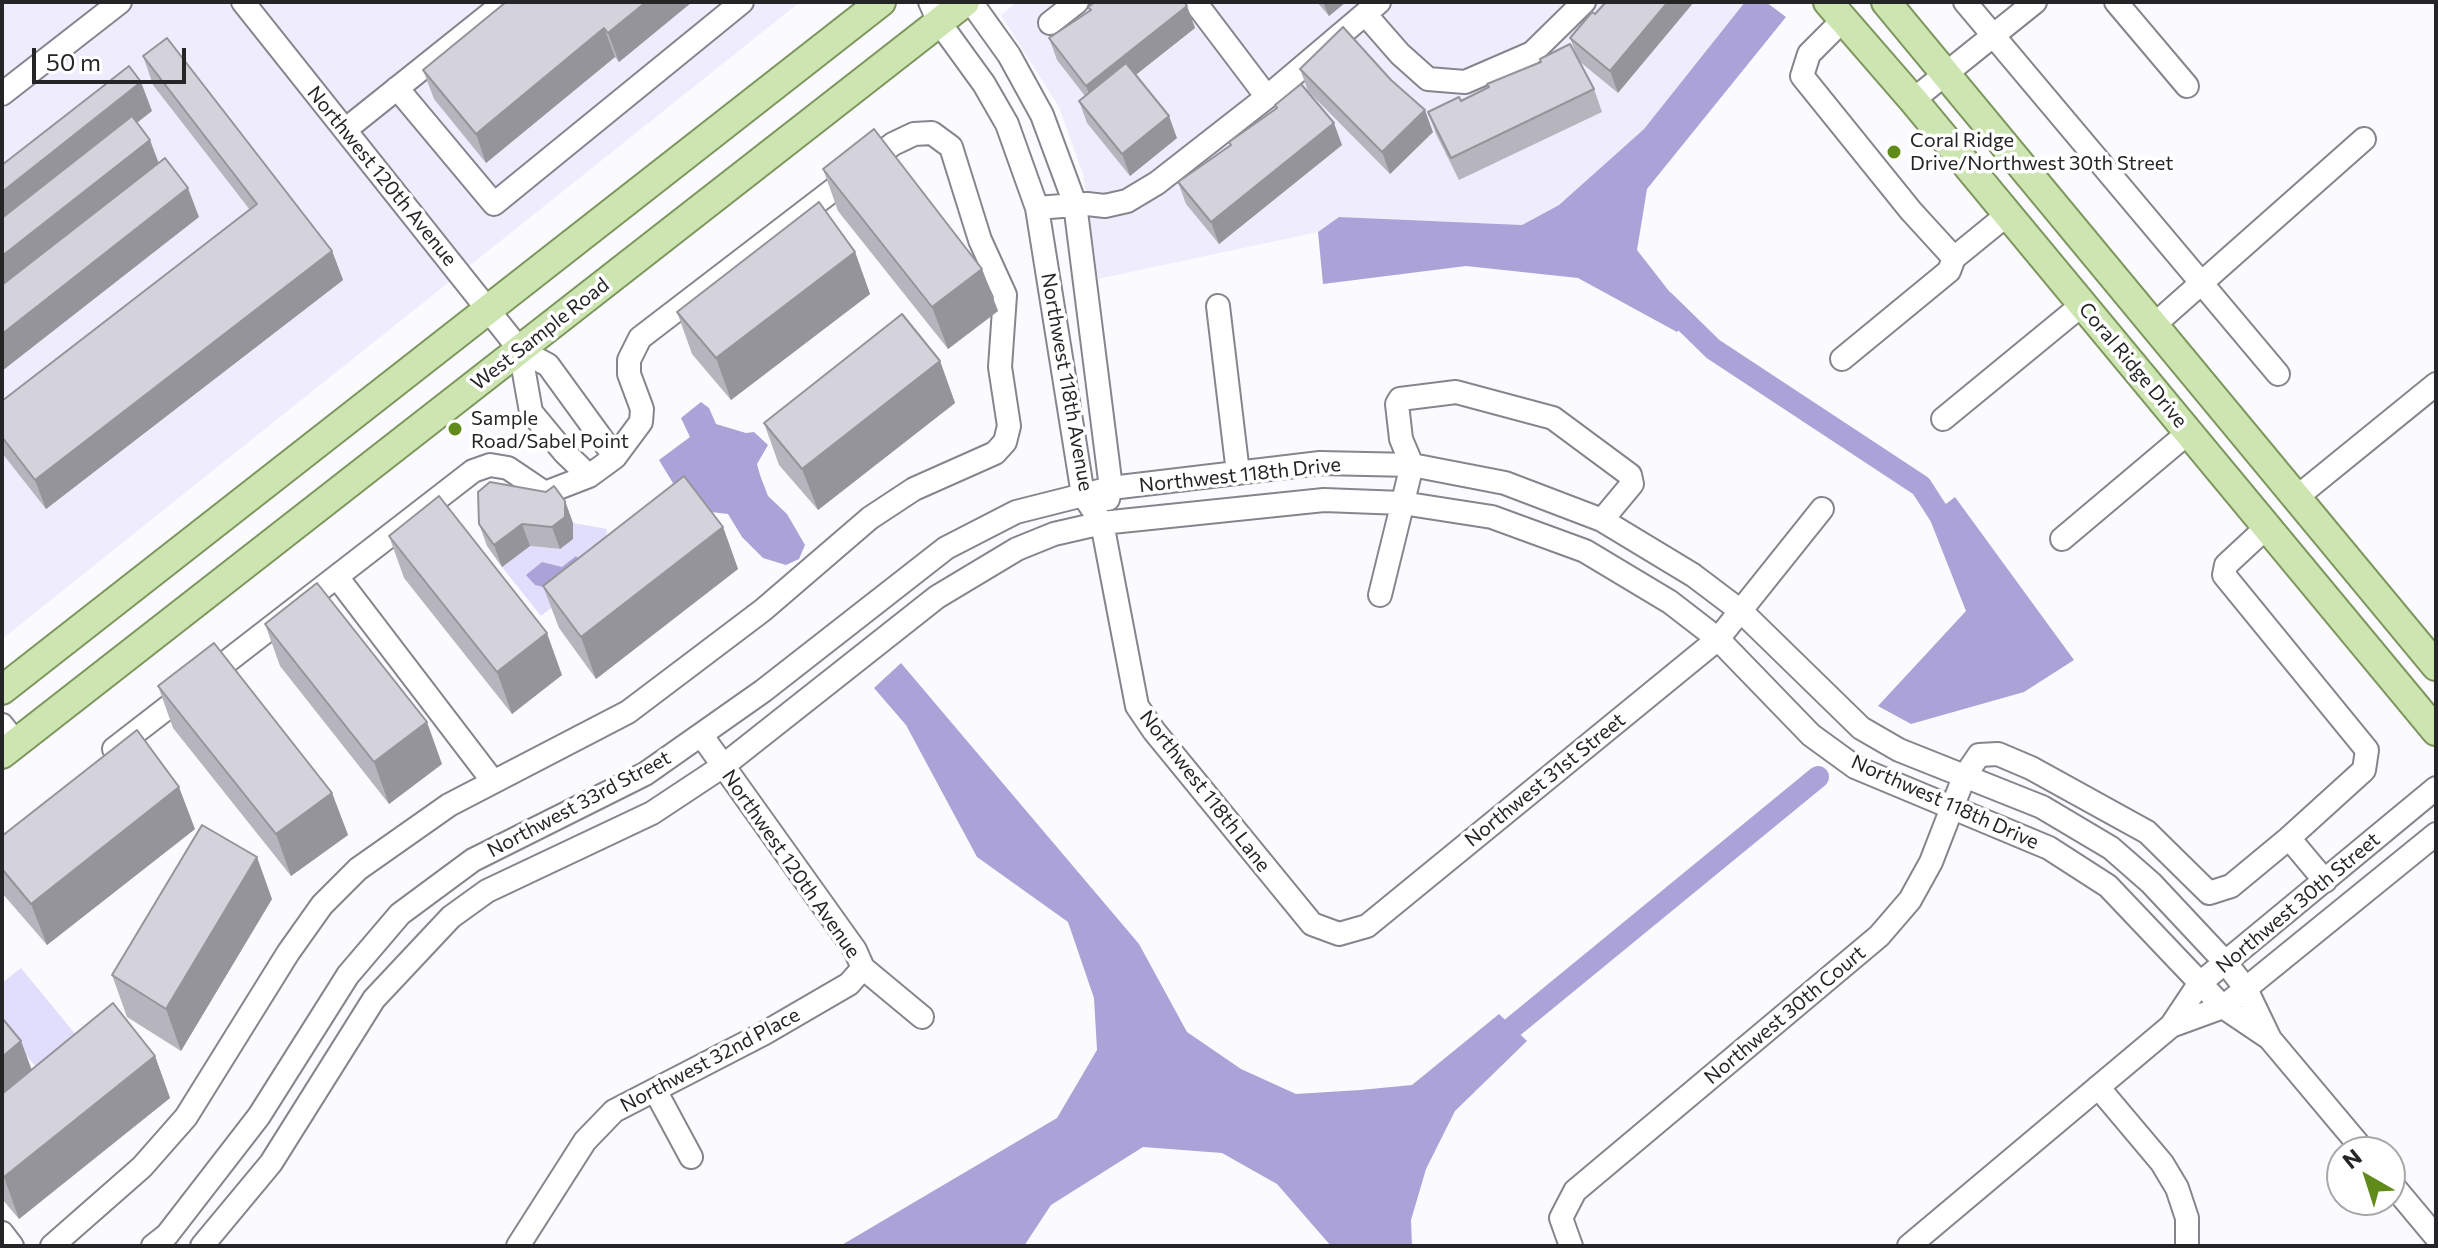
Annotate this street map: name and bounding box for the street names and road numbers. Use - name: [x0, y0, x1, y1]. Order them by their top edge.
- street label: Northwest 120th Avenue: [302, 81, 462, 271]
- street label: Northwest 118th Avenue: [1036, 271, 1098, 493]
- street label: West Sample Road: [466, 273, 614, 395]
- street label: Coral Ridge Drive: [2074, 297, 2192, 433]
- street label: Northwest 118th Drive: [1138, 452, 1342, 498]
- street label: Northwest 118th Lane: [1134, 705, 1276, 877]
- street label: Northwest 31st Street: [1460, 708, 1630, 852]
- street label: Northwest 33rd Street: [483, 746, 675, 862]
- street label: Northwest 118th Drive: [1847, 750, 2043, 854]
- street label: Northwest 120th Avenue: [717, 765, 865, 963]
- street label: Northwest 30th Street: [2211, 828, 2385, 978]
- street label: Northwest 30th Court: [1700, 941, 1870, 1089]
- street label: Northwest 32nd Place: [616, 1003, 804, 1117]

